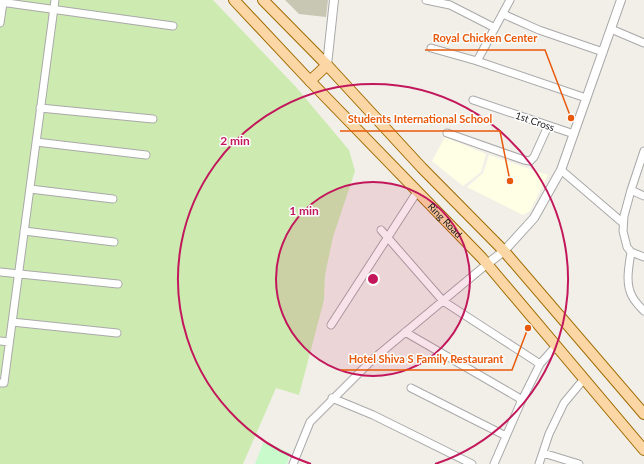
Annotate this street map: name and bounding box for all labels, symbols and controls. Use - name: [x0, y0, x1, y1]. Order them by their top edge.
- callout: Royal Chicken Center: [425, 27, 545, 50]
- text: Royal Chicken Center: [433, 31, 538, 44]
- callout: Students International School: [340, 108, 500, 131]
- street label: 1st Cross: [514, 109, 556, 133]
- text: Students International School: [348, 112, 492, 125]
- text: 2 min: [220, 133, 250, 148]
- street label: Ring Road: [425, 200, 465, 240]
- text: 1 min: [289, 203, 319, 218]
- centre of rings: [366, 272, 380, 286]
- callout: Hotel Shiva S Family Restaurant: [341, 347, 512, 370]
- text: Hotel Shiva S Family Restaurant: [349, 352, 504, 365]

